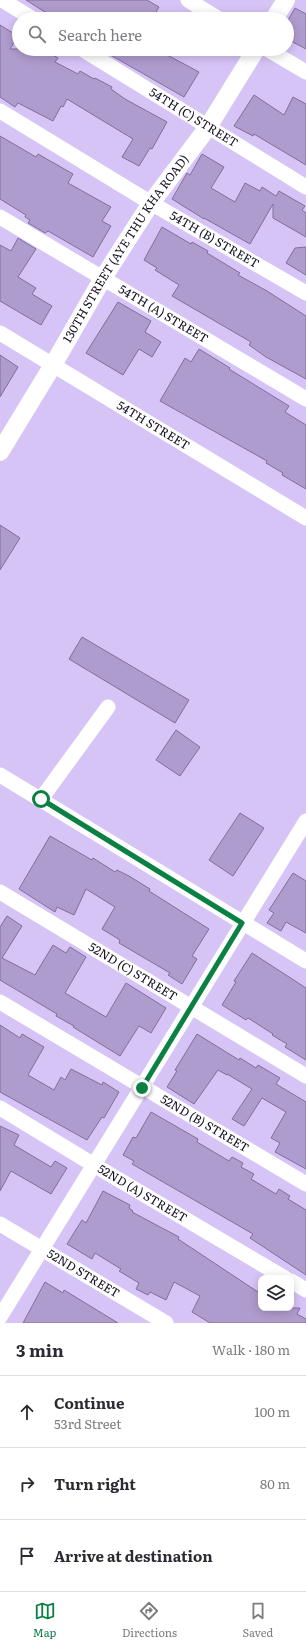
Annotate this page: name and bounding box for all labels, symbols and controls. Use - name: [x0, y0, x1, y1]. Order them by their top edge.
- search box: [12, 12, 294, 56]
- icon: search: [26, 23, 48, 45]
- text: Search here: [58, 23, 142, 46]
- street label: 54TH (C) STREET: [146, 83, 242, 151]
- street label: 130TH STREET (AYE THU KHA ROAD): [58, 150, 192, 346]
- street label: 54TH (B) STREET: [167, 206, 263, 272]
- street label: 54TH (A) STREET: [116, 280, 212, 347]
- street label: 54TH STREET: [114, 396, 194, 454]
- route start: [32, 790, 50, 808]
- street label: 52ND (C) STREET: [86, 937, 181, 1005]
- route end: [133, 1079, 151, 1097]
- street label: 52ND (B) STREET: [157, 1089, 253, 1156]
- street label: 52ND (A) STREET: [95, 1159, 191, 1226]
- street label: 52ND STREET: [44, 1244, 124, 1302]
- map controls: [258, 1275, 294, 1311]
- button: layers: [258, 1275, 294, 1311]
- text: 3 min: [16, 1337, 64, 1362]
- text: Walk · 180 m: [212, 1340, 290, 1359]
- text: Continue: [54, 1391, 124, 1414]
- icon: ahead: [16, 1401, 38, 1423]
- text: 100 m: [254, 1402, 290, 1421]
- text: 53rd Street: [54, 1414, 121, 1433]
- text: Turn right: [54, 1472, 136, 1495]
- icon: right: [16, 1473, 38, 1495]
- text: 80 m: [260, 1474, 290, 1493]
- text: Arrive at destination: [54, 1544, 213, 1567]
- icon: arrive: [16, 1545, 38, 1567]
- tab: Map: [33, 1600, 56, 1640]
- tab: Directions: [122, 1600, 177, 1640]
- tab: Saved: [243, 1600, 273, 1640]

